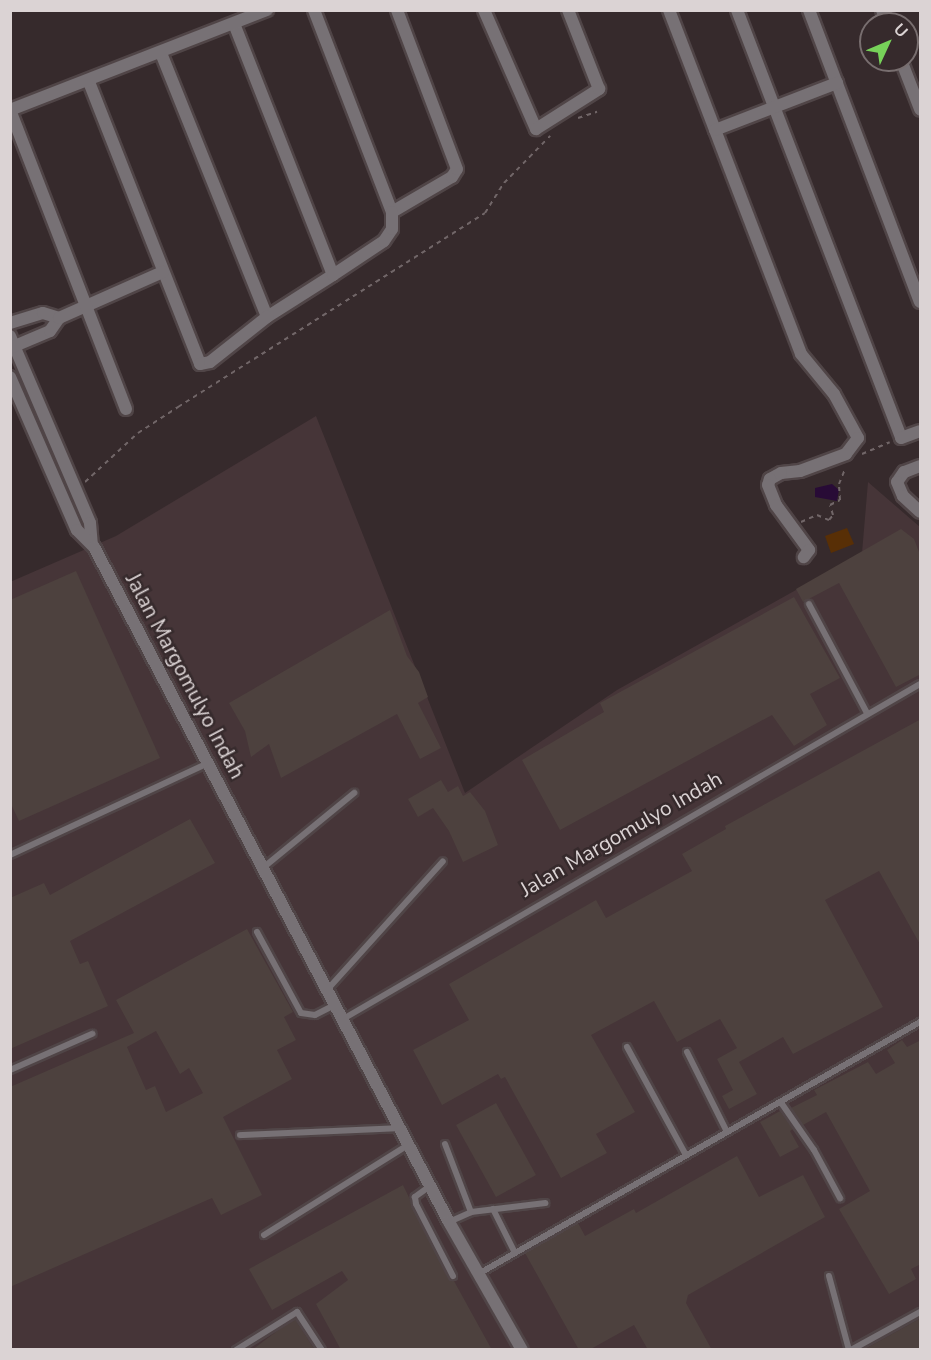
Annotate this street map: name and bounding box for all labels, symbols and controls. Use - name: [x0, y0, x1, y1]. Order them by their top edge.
- north arrow: [859, 12, 919, 72]
- text: U: [888, 19, 913, 43]
- street label: Jalan Margomulyo Indah: [120, 569, 250, 783]
- street label: Jalan Margomulyo Indah: [515, 766, 727, 902]

